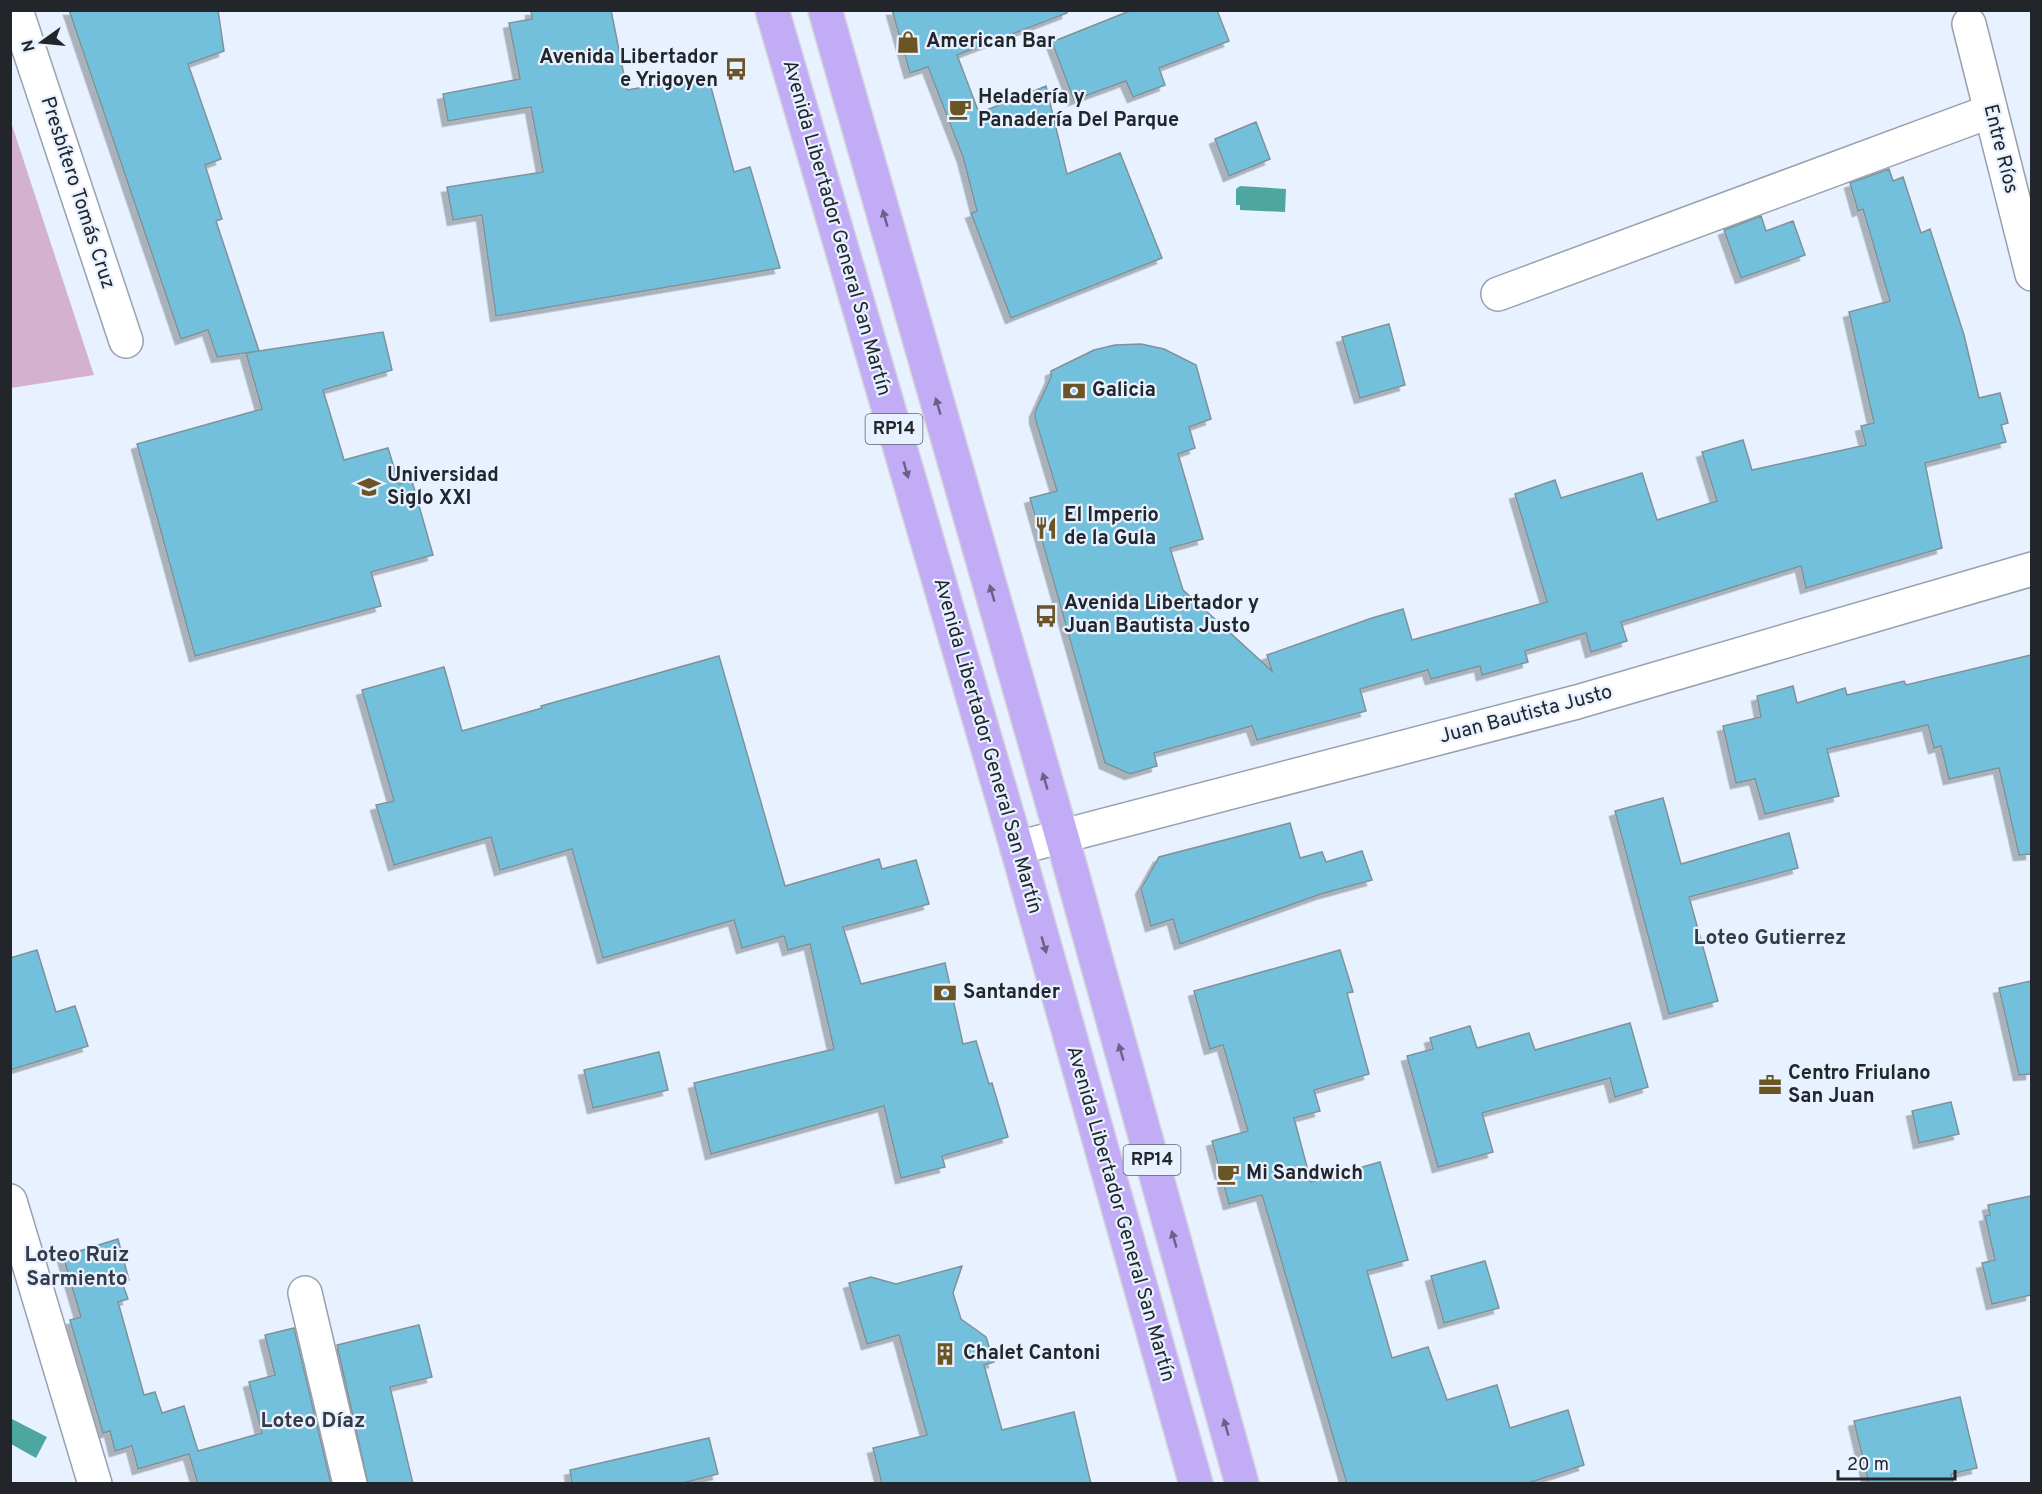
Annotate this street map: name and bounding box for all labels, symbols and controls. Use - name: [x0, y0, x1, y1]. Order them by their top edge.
- north arrow: [12, 12, 72, 72]
- shop icon: American Bar: [895, 29, 921, 55]
- place label: American Bar: [926, 29, 1056, 55]
- text: N: [18, 37, 41, 54]
- place label: Avenida Libertador e Yrigoyen: [539, 45, 719, 94]
- bus stop icon: Avenida Libertador e Yrigoyen: [723, 56, 749, 82]
- street label: Avenida Libertador General San Martín: [775, 57, 897, 399]
- place label: Heladería y Panadería Del Parque: [978, 85, 1179, 134]
- street label: Presbítero Tomás Cruz: [34, 93, 120, 293]
- cafe icon: Heladería y Panadería Del Parque: [947, 96, 973, 122]
- street label: Entre Ríos: [1976, 102, 2024, 196]
- one-way arrow: [880, 209, 889, 227]
- bank icon: Galicia: [1061, 378, 1087, 404]
- place label: Galicia: [1092, 378, 1156, 404]
- one-way arrow: [933, 397, 942, 415]
- road number: RP14: [866, 414, 922, 444]
- one-way arrow: [902, 461, 911, 479]
- place label: Universidad Siglo XXI: [387, 463, 499, 512]
- school or university icon: Universidad Siglo XXI: [356, 474, 382, 500]
- place label: El Imperio de la Gula: [1064, 503, 1159, 552]
- restaurant icon: El Imperio de la Gula: [1033, 515, 1059, 541]
- street label: Avenida Libertador General San Martín: [926, 575, 1048, 917]
- one-way arrow: [987, 584, 996, 602]
- place label: Avenida Libertador y Juan Bautista Justo: [1064, 591, 1259, 640]
- bus stop icon: Avenida Libertador y Juan Bautista Justo: [1033, 603, 1059, 629]
- street label: Juan Bautista Justo: [1437, 679, 1615, 751]
- one-way arrow: [1040, 772, 1050, 790]
- district label: Loteo Gutierrez: [1694, 925, 1846, 952]
- one-way arrow: [1040, 936, 1049, 954]
- bank icon: Santander: [932, 980, 958, 1006]
- place label: Santander: [963, 980, 1061, 1006]
- one-way arrow: [1116, 1042, 1126, 1061]
- street label: Avenida Libertador General San Martín: [1059, 1043, 1181, 1385]
- place label: Centro Friulano San Juan: [1788, 1061, 1931, 1110]
- office icon: Centro Friulano San Juan: [1757, 1072, 1783, 1098]
- road number: RP14: [1124, 1145, 1180, 1175]
- cafe icon: Mi Sandwich: [1215, 1161, 1241, 1187]
- place label: Mi Sandwich: [1246, 1161, 1363, 1187]
- one-way arrow: [1169, 1230, 1178, 1248]
- district label: Loteo Ruiz Sarmiento: [25, 1242, 129, 1293]
- building icon: Chalet Cantoni: [932, 1341, 958, 1367]
- place label: Chalet Cantoni: [963, 1341, 1100, 1367]
- district label: Loteo Díaz: [261, 1408, 365, 1435]
- one-way arrow: [1221, 1418, 1231, 1436]
- scale bar: [1838, 1443, 1955, 1481]
- text: 20 m: [1847, 1454, 1889, 1477]

